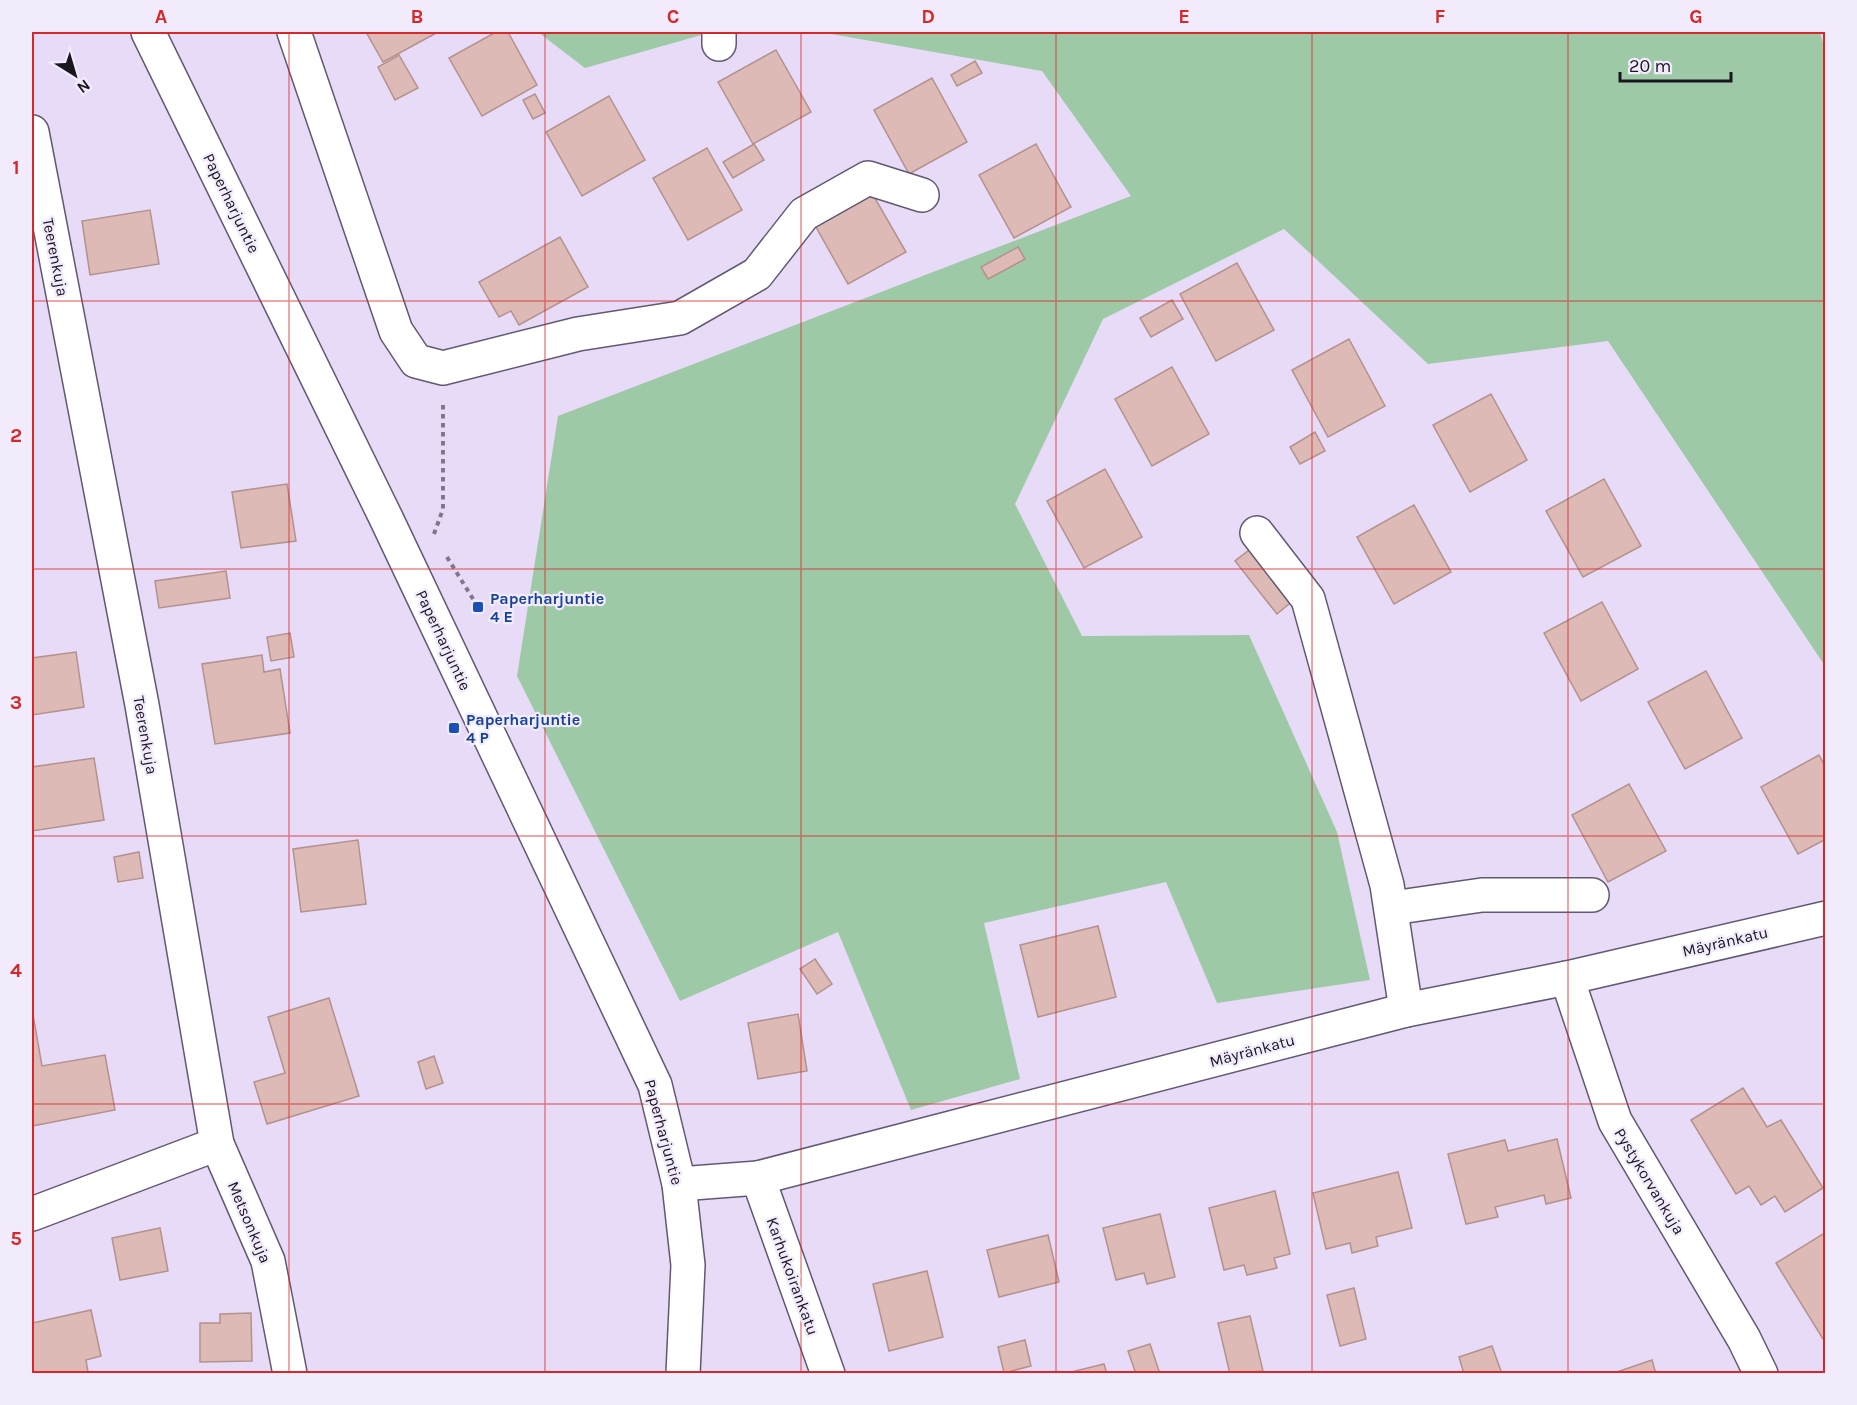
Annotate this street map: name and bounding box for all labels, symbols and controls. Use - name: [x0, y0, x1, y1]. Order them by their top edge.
- text: A: [155, 5, 168, 28]
- text: B: [411, 5, 423, 28]
- text: C: [667, 5, 679, 28]
- text: D: [921, 5, 935, 28]
- text: E: [1178, 5, 1190, 28]
- text: F: [1435, 5, 1446, 28]
- text: G: [1689, 5, 1703, 28]
- north arrow: [45, 45, 105, 105]
- scale bar: [1620, 45, 1731, 83]
- text: 20 m: [1629, 55, 1671, 77]
- text: N: [73, 76, 94, 98]
- street label: Paperharjuntie: [199, 150, 264, 256]
- text: 1: [12, 156, 20, 179]
- street label: Teerenkuja: [39, 216, 72, 298]
- text: 2: [10, 424, 22, 447]
- street label: Paperharjuntie: [412, 587, 475, 693]
- place label: Paperharjuntie 4 E: [490, 589, 604, 626]
- marker: Paperharjuntie 4 E: [471, 600, 485, 614]
- text: 3: [10, 691, 22, 714]
- street label: Teerenkuja: [129, 694, 162, 776]
- place label: Paperharjuntie 4 P: [466, 710, 580, 747]
- marker: Paperharjuntie 4 P: [447, 721, 461, 735]
- street label: Mäyränkatu: [1680, 922, 1770, 961]
- text: 4: [10, 959, 22, 982]
- street label: Mäyränkatu: [1207, 1030, 1297, 1071]
- street label: Paperharjuntie: [640, 1077, 687, 1187]
- street label: Pystykorvankuja: [1610, 1125, 1689, 1238]
- street label: Metsonkuja: [224, 1178, 275, 1266]
- street label: Karhukoirankatu: [762, 1215, 823, 1338]
- text: 5: [10, 1227, 22, 1250]

